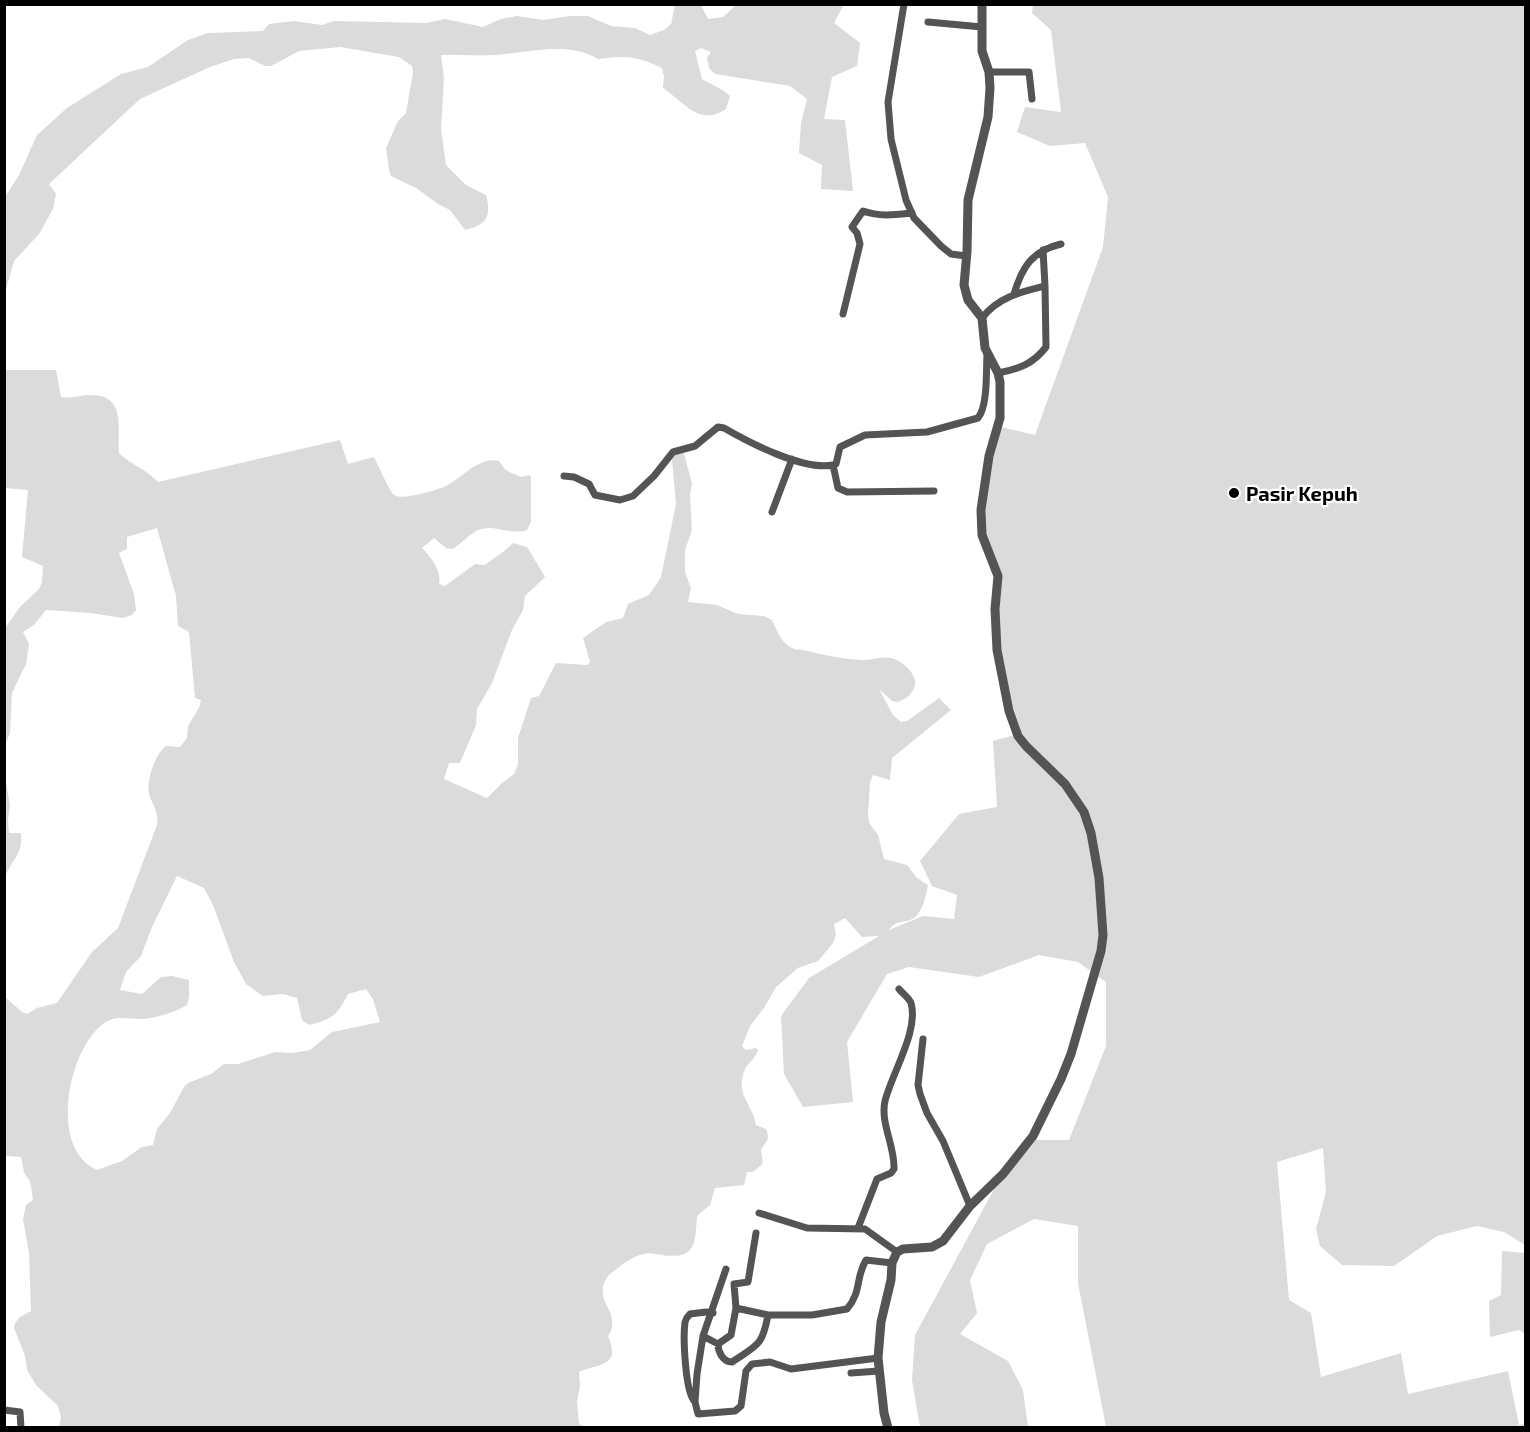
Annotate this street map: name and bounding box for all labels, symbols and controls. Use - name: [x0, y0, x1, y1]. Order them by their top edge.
- place label: Pasir Kepuh: [1246, 481, 1358, 505]
- marker: Pasir Kepuh: [1227, 486, 1241, 500]

